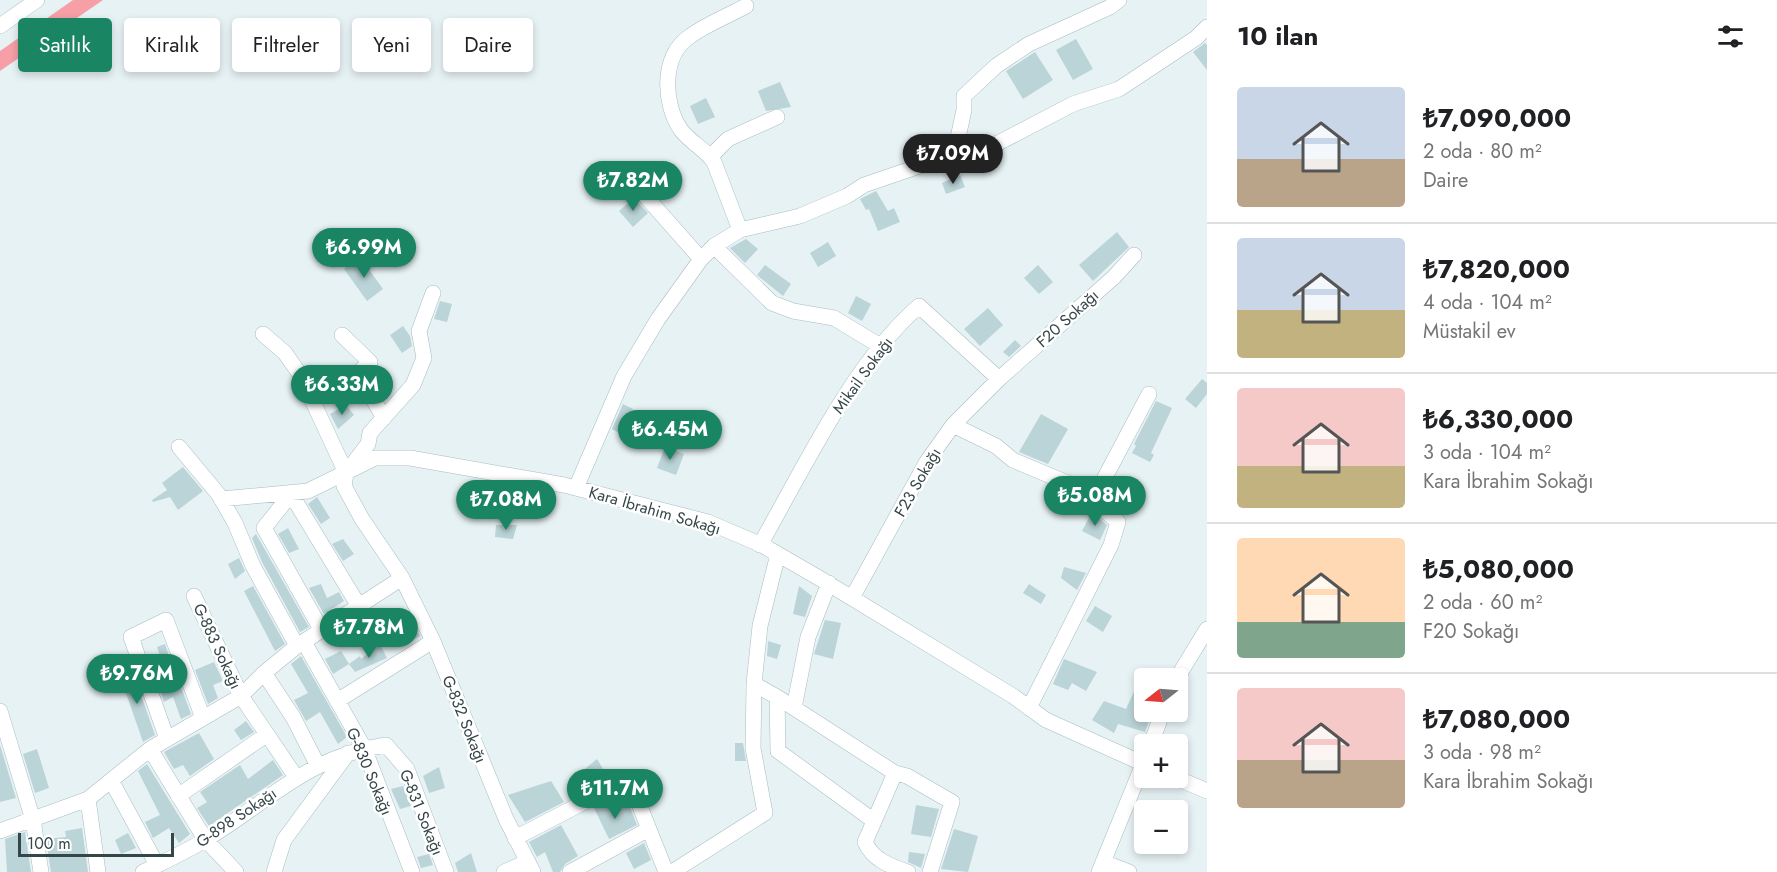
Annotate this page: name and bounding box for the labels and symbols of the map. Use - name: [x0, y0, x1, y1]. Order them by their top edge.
- pin: ₺7.09M: [904, 134, 1002, 185]
- pin: ₺7.82M: [584, 161, 682, 212]
- pin: ₺6.99M: [315, 228, 413, 279]
- street label: F20 Sokağı: [1031, 284, 1104, 353]
- street label: Mikail Sokağı: [827, 332, 898, 418]
- pin: ₺6.33M: [293, 365, 391, 416]
- pin: ₺6.45M: [621, 410, 719, 461]
- street label: F23 Sokağı: [888, 444, 946, 521]
- pin: ₺5.08M: [1046, 476, 1144, 527]
- pin: ₺7.08M: [457, 480, 555, 531]
- street label: Kara İbrahim Sokağı: [586, 481, 724, 540]
- street label: G-883 Sokağı: [188, 600, 247, 693]
- pin: ₺7.78M: [320, 608, 418, 659]
- pin: ₺9.76M: [88, 654, 186, 705]
- north arrow: [1134, 668, 1188, 722]
- street label: G-832 Sokağı: [437, 672, 493, 766]
- street label: G-830 Sokağı: [341, 724, 398, 819]
- street label: G-831 Sokağı: [394, 766, 449, 859]
- pin: ₺11.7M: [566, 769, 664, 820]
- street label: G-898 Sokağı: [191, 782, 281, 853]
- scale bar: [18, 830, 174, 858]

